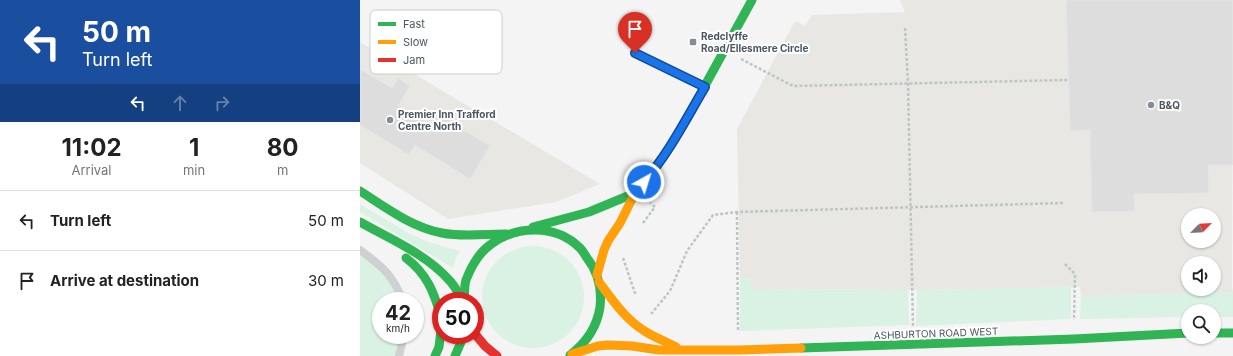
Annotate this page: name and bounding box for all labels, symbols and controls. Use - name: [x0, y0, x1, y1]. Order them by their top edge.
- legend: [370, 10, 502, 74]
- pin: [618, 12, 652, 53]
- text: 50 m: [82, 15, 151, 49]
- icon: left: [16, 16, 68, 68]
- text: Fast: [403, 17, 425, 31]
- icon: arrive: [624, 18, 646, 40]
- place label: Redclyffe Road/Ellesmere Circle: [701, 30, 808, 54]
- text: Slow: [403, 35, 428, 49]
- marker: Redclyffe Road/Ellesmere Circle: [688, 37, 698, 47]
- text: Turn left: [82, 49, 152, 70]
- text: Jam: [403, 53, 425, 67]
- icon: left: [127, 92, 149, 114]
- icon: ahead: [169, 92, 191, 114]
- icon: right: [211, 92, 233, 114]
- place label: B&Q: [1159, 99, 1180, 111]
- marker: B&Q: [1146, 100, 1156, 110]
- place label: Premier Inn Trafford Centre North: [398, 108, 496, 132]
- marker: Premier Inn Trafford Centre North: [385, 115, 395, 125]
- text: 11:02: [61, 133, 122, 162]
- text: 1: [189, 133, 199, 162]
- text: 80: [267, 133, 299, 162]
- position arrow: [623, 161, 665, 203]
- text: Arrival: [71, 162, 112, 178]
- text: min: [183, 162, 205, 178]
- text: m: [277, 162, 288, 178]
- north arrow: [1181, 208, 1221, 248]
- map controls: [1181, 208, 1221, 344]
- icon: left: [16, 210, 38, 232]
- text: Turn left: [50, 211, 111, 230]
- text: 50 m: [308, 211, 344, 230]
- button: sound: [1181, 256, 1221, 296]
- icon: arrive: [16, 270, 38, 292]
- text: Arrive at destination: [50, 271, 199, 290]
- text: 30 m: [308, 271, 344, 290]
- speed limit sign: 50: [432, 292, 484, 344]
- text: 42: [385, 301, 411, 325]
- button: search: [1181, 304, 1221, 344]
- text: km/h: [386, 322, 410, 334]
- street label: ASHBURTON ROAD WEST: [873, 325, 999, 341]

